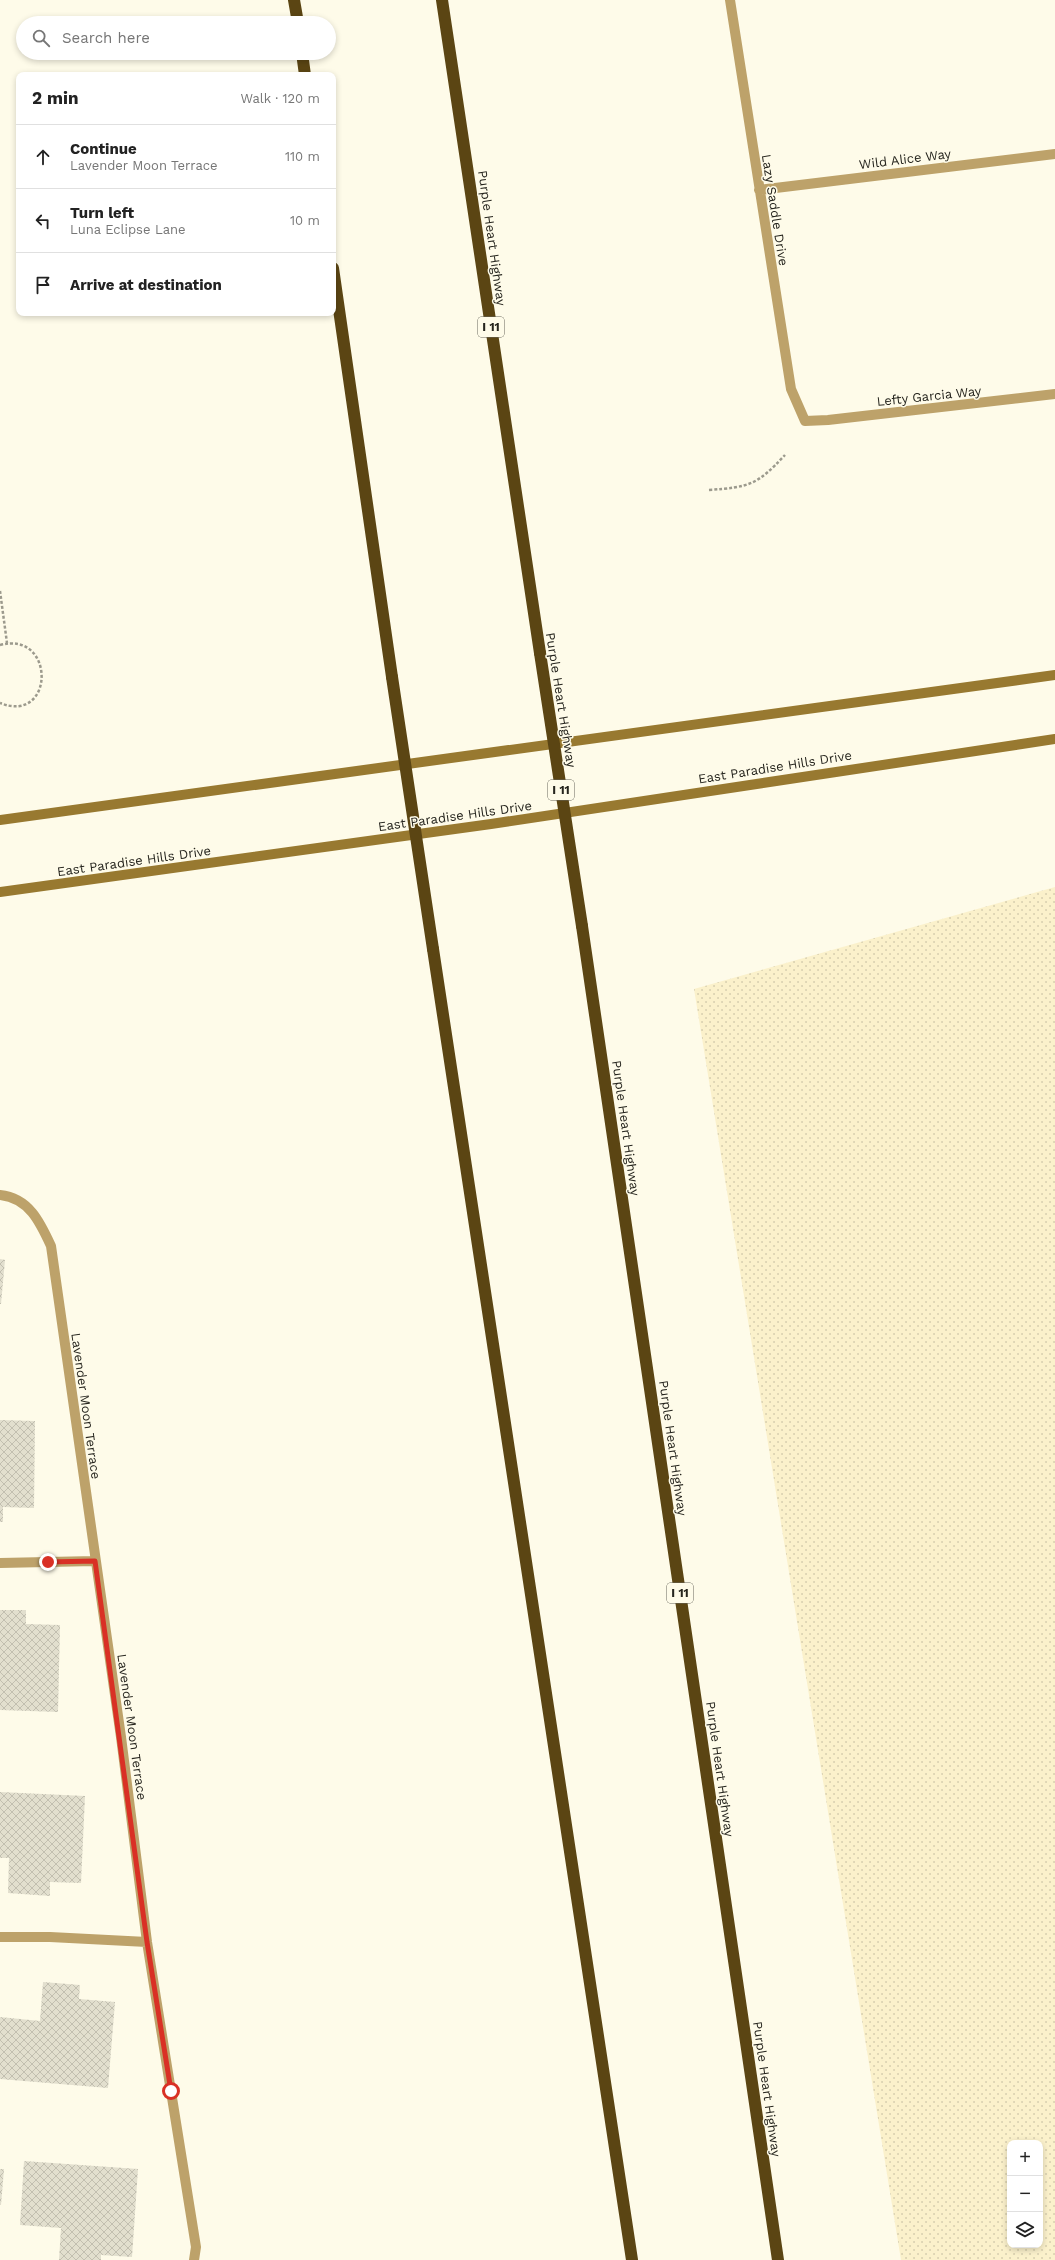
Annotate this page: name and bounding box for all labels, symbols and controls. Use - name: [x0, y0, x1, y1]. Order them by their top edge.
- search box: [16, 16, 336, 60]
- icon: search: [30, 27, 52, 49]
- text: Search here: [62, 29, 150, 47]
- text: 2 min: [32, 88, 78, 108]
- text: Walk · 120 m: [241, 91, 320, 106]
- text: Continue: [70, 140, 137, 158]
- icon: ahead: [32, 146, 54, 168]
- street label: Wild Alice Way: [858, 146, 952, 172]
- text: 110 m: [285, 149, 320, 164]
- street label: Lazy Saddle Drive: [759, 153, 791, 267]
- text: Lavender Moon Terrace: [70, 158, 218, 173]
- street label: Purple Heart Highway: [475, 169, 509, 307]
- text: Turn left: [70, 204, 134, 222]
- icon: left: [32, 210, 54, 232]
- text: 10 m: [290, 213, 320, 228]
- text: Luna Eclipse Lane: [70, 222, 186, 237]
- icon: arrive: [32, 274, 54, 296]
- text: Arrive at destination: [70, 276, 222, 294]
- road number: I 11: [478, 317, 504, 337]
- street label: Lefty Garcia Way: [876, 383, 982, 409]
- street label: Purple Heart Highway: [543, 631, 579, 769]
- street label: East Paradise Hills Drive: [697, 747, 853, 787]
- road number: I 11: [548, 780, 574, 800]
- street label: East Paradise Hills Drive: [377, 798, 533, 834]
- street label: East Paradise Hills Drive: [56, 843, 212, 879]
- street label: Purple Heart Highway: [609, 1059, 643, 1197]
- street label: Lavender Moon Terrace: [68, 1332, 104, 1480]
- street label: Purple Heart Highway: [656, 1379, 690, 1517]
- route end: [39, 1553, 57, 1571]
- road number: I 11: [667, 1583, 693, 1603]
- street label: Lavender Moon Terrace: [114, 1653, 150, 1801]
- street label: Purple Heart Highway: [703, 1700, 737, 1838]
- street label: Purple Heart Highway: [750, 2020, 784, 2158]
- route start: [162, 2082, 180, 2100]
- map controls: [1007, 2140, 1043, 2248]
- button: +: [1007, 2140, 1043, 2176]
- button: −: [1007, 2176, 1043, 2212]
- button: layers: [1007, 2212, 1043, 2248]

